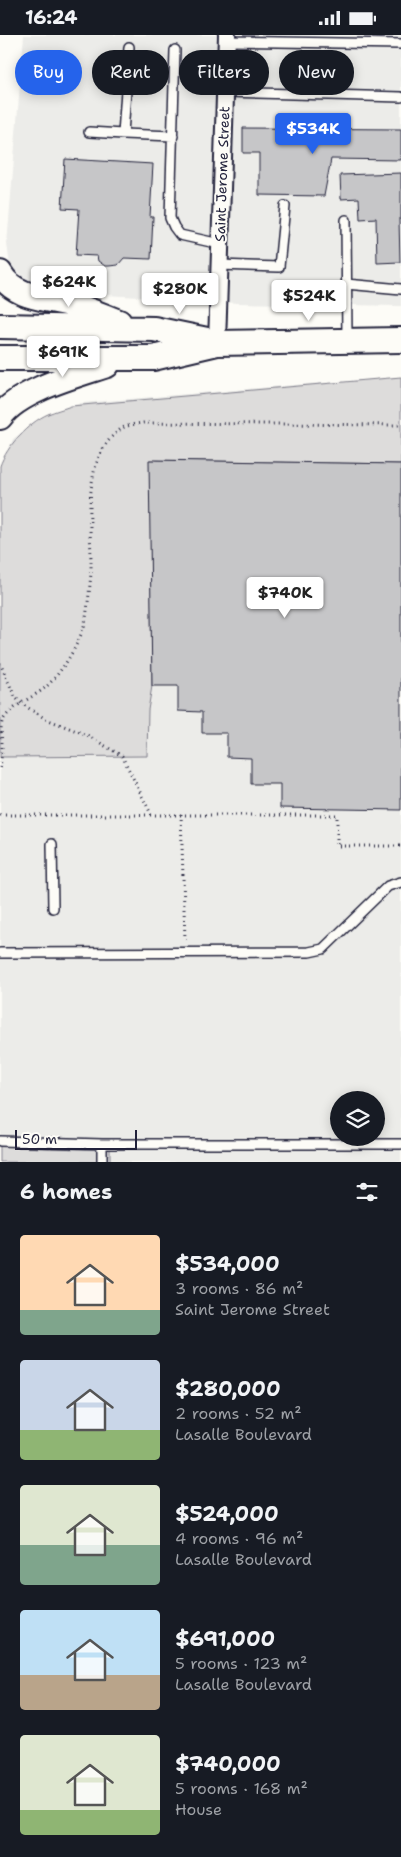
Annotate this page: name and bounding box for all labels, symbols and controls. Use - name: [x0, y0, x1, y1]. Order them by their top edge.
- text: 16:24: [25, 5, 78, 30]
- chip: Buy: [15, 50, 82, 95]
- chip: Rent: [92, 50, 169, 95]
- chip: Filters: [179, 50, 269, 95]
- chip: New: [279, 50, 354, 95]
- street label: Saint Jerome Street: [211, 106, 233, 242]
- pin: $534K: [278, 113, 348, 155]
- text: $534K: [286, 118, 340, 139]
- pin: $624K: [34, 265, 104, 308]
- text: $624K: [42, 271, 96, 292]
- pin: $280K: [145, 273, 215, 315]
- text: $280K: [153, 278, 207, 299]
- pin: $524K: [274, 279, 344, 322]
- text: $524K: [282, 285, 336, 306]
- pin: $691K: [28, 335, 98, 378]
- text: $691K: [38, 341, 88, 362]
- pin: $740K: [250, 577, 320, 619]
- text: $740K: [257, 582, 313, 603]
- map controls: [330, 1091, 385, 1146]
- button: layers: [330, 1091, 385, 1146]
- scale bar: [15, 1127, 138, 1150]
- text: 50 m: [22, 1130, 57, 1148]
- text: 6 homes: [20, 1178, 112, 1206]
- icon: filters: [353, 1178, 381, 1206]
- text: $534,000: [175, 1250, 280, 1278]
- icon: home: [60, 1255, 120, 1315]
- text: 3 rooms · 86 m²: [175, 1278, 303, 1299]
- text: Saint Jerome Street: [175, 1299, 330, 1320]
- text: $280,000: [175, 1375, 281, 1403]
- icon: home: [60, 1380, 120, 1440]
- text: 2 rooms · 52 m²: [175, 1403, 302, 1424]
- text: Lasalle Boulevard: [175, 1424, 312, 1445]
- text: $524,000: [175, 1500, 279, 1528]
- icon: home: [60, 1505, 120, 1565]
- text: 4 rooms · 96 m²: [175, 1528, 303, 1549]
- text: Lasalle Boulevard: [175, 1549, 312, 1570]
- text: $691,000: [175, 1625, 275, 1653]
- icon: home: [60, 1630, 120, 1690]
- text: 5 rooms · 123 m²: [175, 1653, 307, 1674]
- text: Lasalle Boulevard: [175, 1674, 312, 1695]
- text: $740,000: [175, 1750, 281, 1778]
- icon: home: [60, 1755, 120, 1815]
- text: 5 rooms · 168 m²: [175, 1778, 308, 1799]
- text: House: [175, 1799, 222, 1820]

